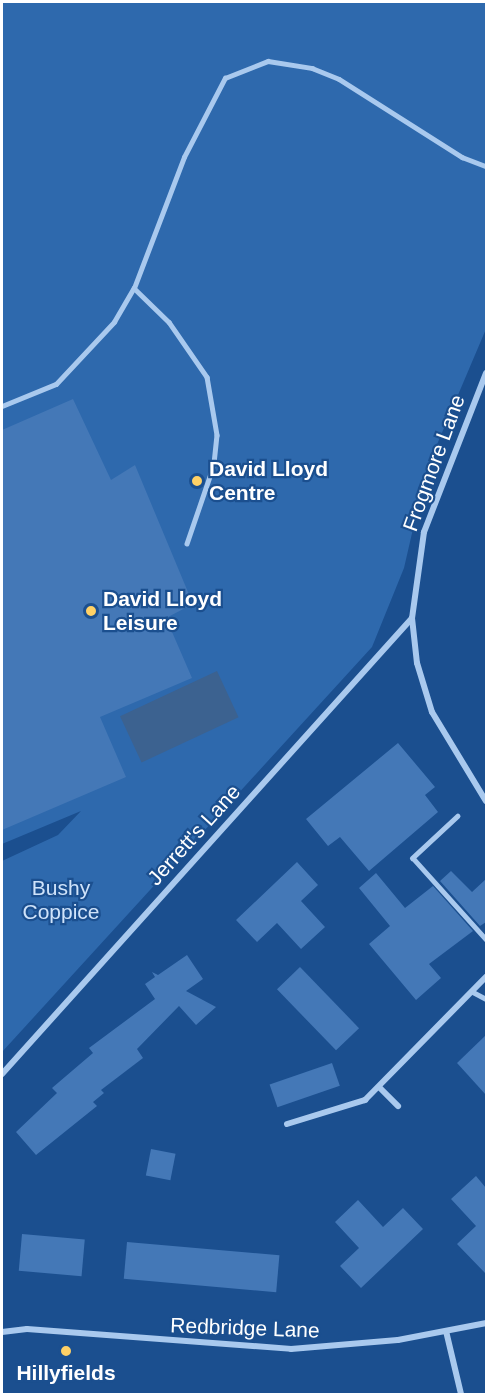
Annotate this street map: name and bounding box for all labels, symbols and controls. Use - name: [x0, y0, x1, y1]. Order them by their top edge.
- street label: Frogmore Lane: [398, 391, 470, 535]
- place label: David Lloyd Centre: [209, 456, 328, 506]
- marker: David Lloyd Centre: [190, 474, 204, 488]
- place label: David Lloyd Leisure: [103, 586, 222, 636]
- marker: David Lloyd Leisure: [84, 604, 98, 618]
- street label: Jerrett's Lane: [142, 780, 246, 890]
- park label: Bushy Coppice: [22, 875, 100, 925]
- street label: Redbridge Lane: [170, 1313, 320, 1343]
- marker: Hillyfields: [59, 1344, 73, 1358]
- place label: Hillyfields: [16, 1360, 116, 1386]

